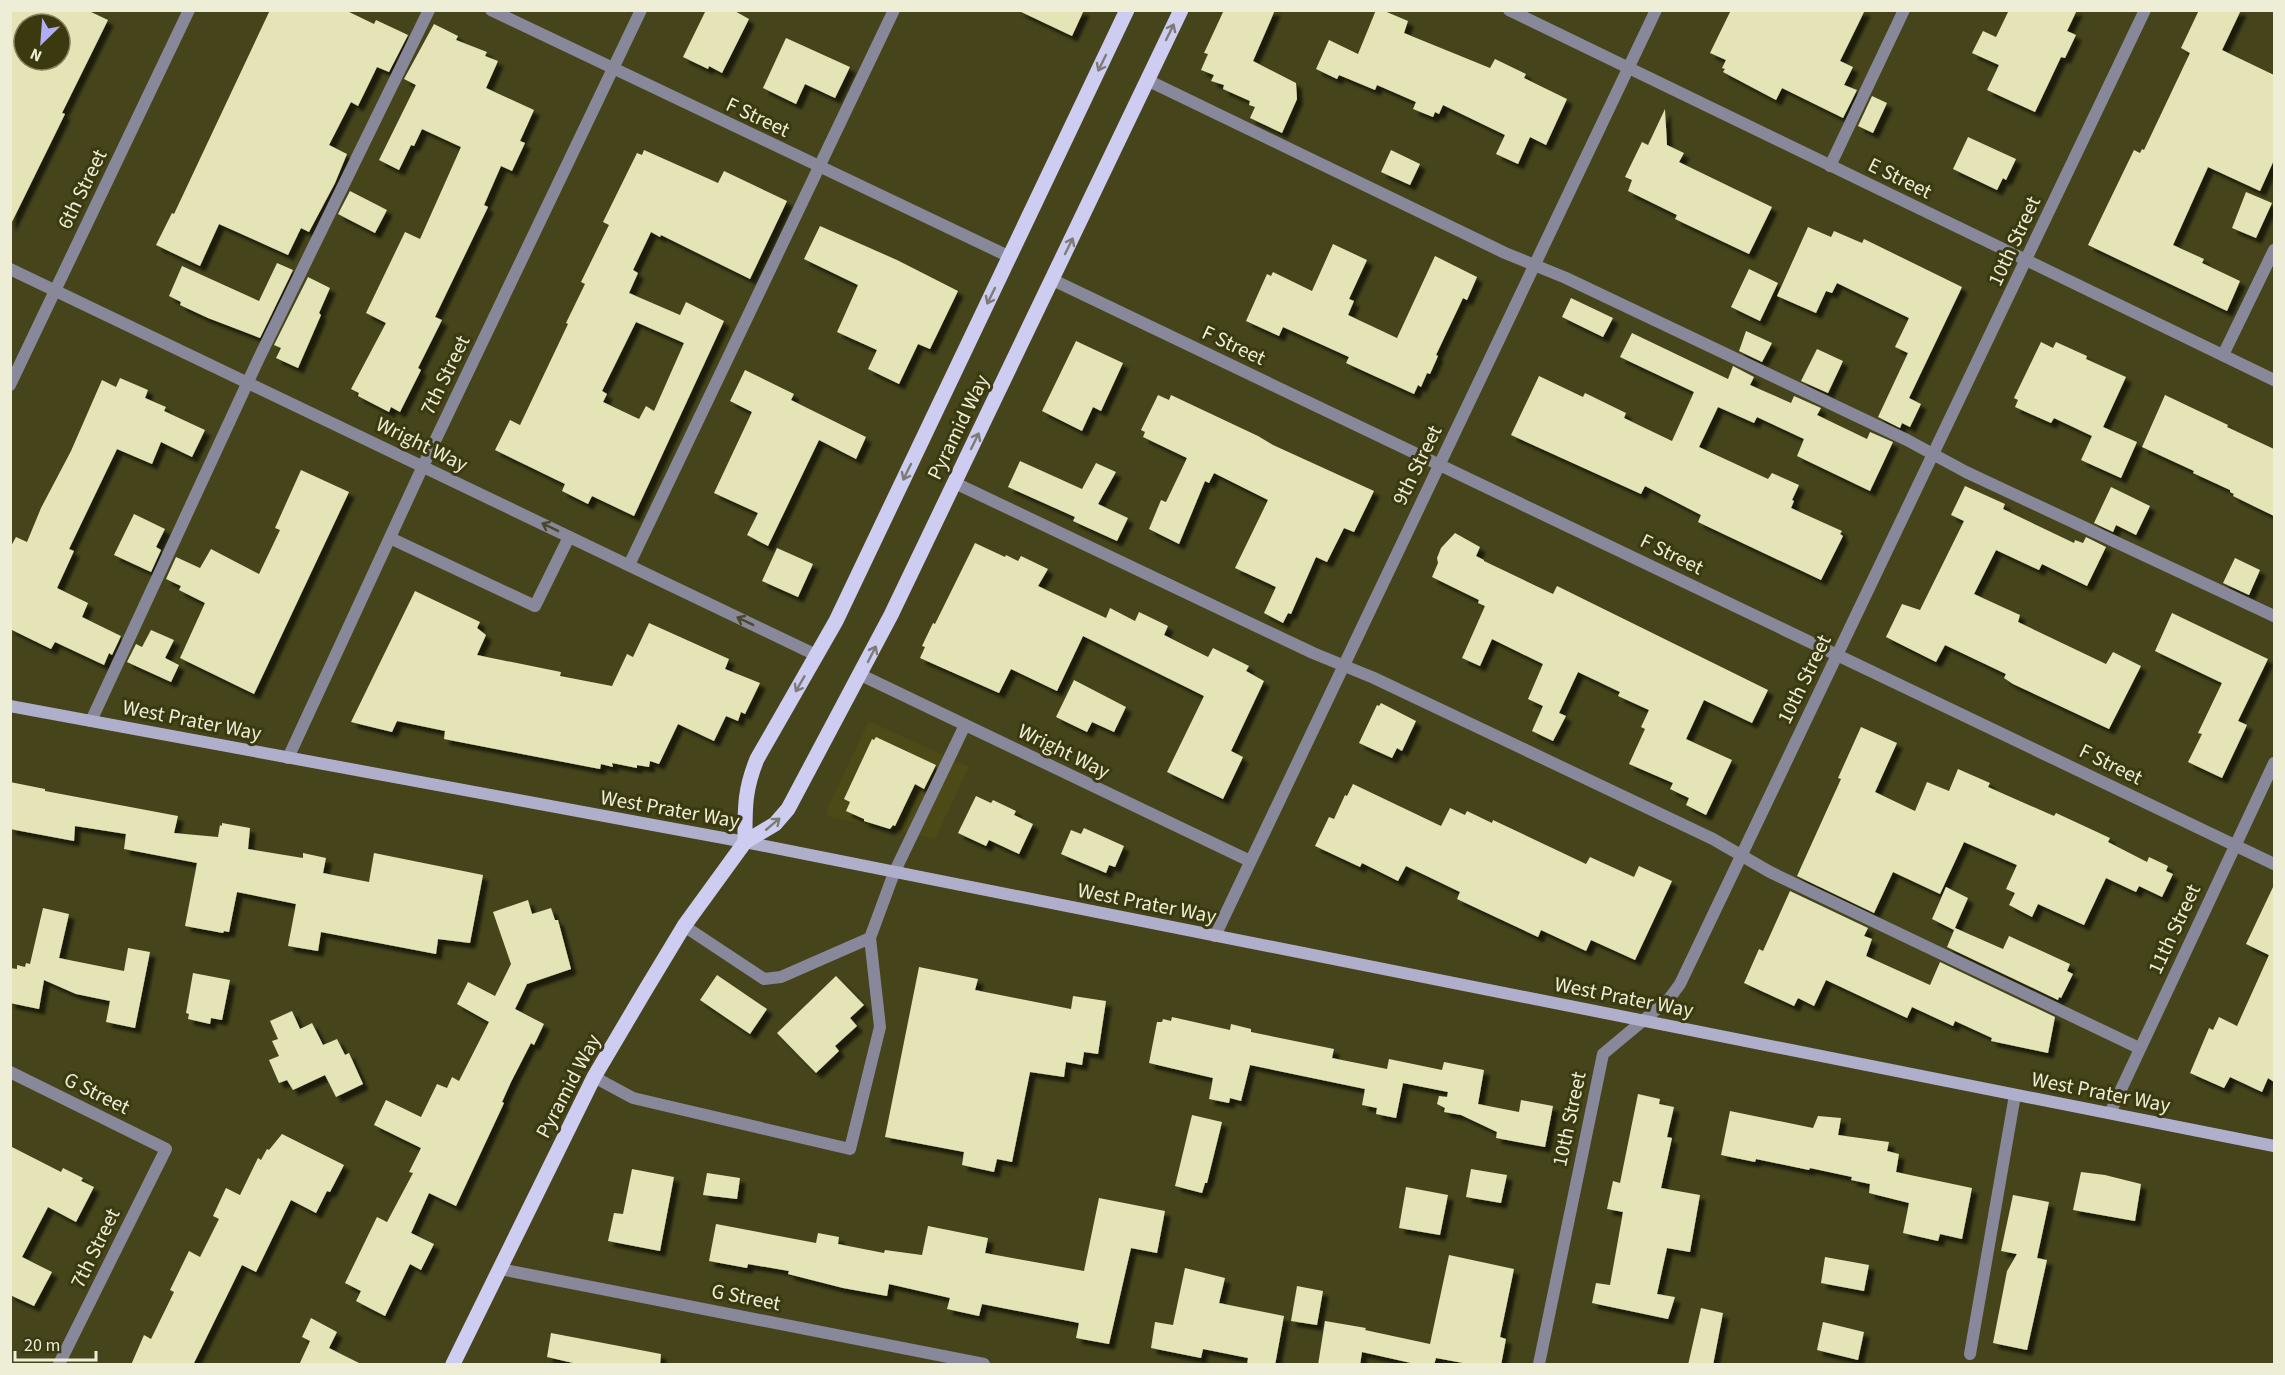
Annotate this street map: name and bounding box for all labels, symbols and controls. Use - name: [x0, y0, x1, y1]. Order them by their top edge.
- north arrow: [12, 12, 72, 72]
- one-way arrow: [1165, 24, 1177, 42]
- text: N: [27, 42, 46, 67]
- one-way arrow: [1096, 54, 1108, 72]
- street label: F Street: [721, 89, 795, 145]
- street label: 6th Street: [50, 144, 114, 234]
- street label: E Street: [1863, 150, 1937, 206]
- street label: 10th Street: [1980, 191, 2048, 291]
- one-way arrow: [1063, 238, 1075, 256]
- one-way arrow: [984, 287, 996, 305]
- street label: F Street: [1197, 317, 1271, 373]
- street label: 7th Street: [413, 330, 477, 420]
- street label: Pyramid Way: [920, 369, 997, 485]
- street label: Wright Way: [371, 409, 473, 479]
- street label: 9th Street: [1385, 420, 1449, 510]
- one-way arrow: [969, 432, 981, 450]
- one-way arrow: [900, 463, 912, 481]
- one-way arrow: [542, 521, 560, 533]
- street label: F Street: [1635, 526, 1709, 582]
- one-way arrow: [736, 615, 754, 627]
- street label: 10th Street: [1769, 629, 1839, 729]
- one-way arrow: [866, 645, 878, 663]
- one-way arrow: [794, 675, 806, 692]
- street label: West Prater Way: [120, 692, 264, 748]
- street label: Wright Way: [1013, 716, 1115, 786]
- street label: F Street: [2074, 736, 2148, 792]
- street label: West Prater Way: [598, 782, 742, 836]
- one-way arrow: [765, 817, 781, 830]
- street label: West Prater Way: [1075, 875, 1219, 931]
- street label: 11th Street: [2140, 879, 2208, 979]
- street label: West Prater Way: [1552, 969, 1696, 1025]
- street label: Pyramid Way: [528, 1028, 608, 1143]
- street label: G Street: [59, 1064, 135, 1122]
- street label: West Prater Way: [2029, 1064, 2173, 1120]
- street label: 10th Street: [1544, 1069, 1594, 1169]
- street label: 7th Street: [63, 1203, 127, 1293]
- street label: G Street: [709, 1276, 783, 1318]
- scale bar: [15, 1324, 96, 1362]
- text: 20 m: [24, 1333, 60, 1358]

